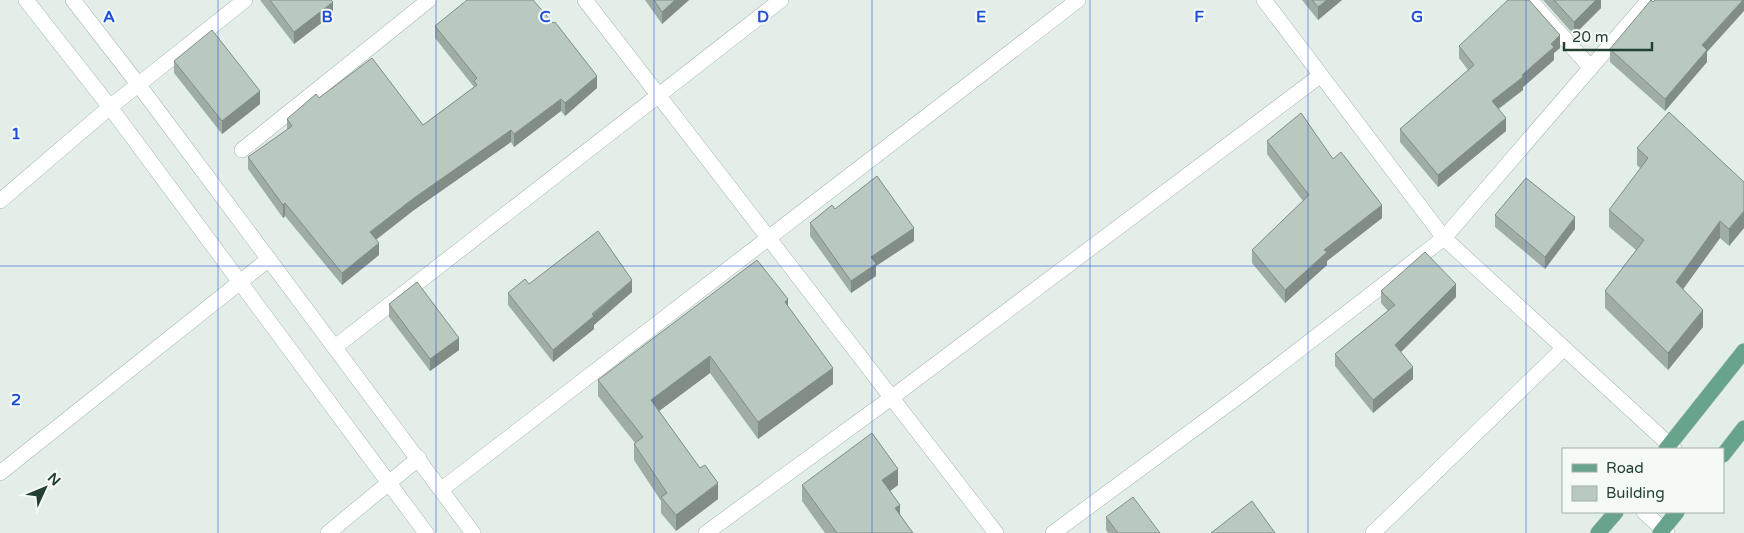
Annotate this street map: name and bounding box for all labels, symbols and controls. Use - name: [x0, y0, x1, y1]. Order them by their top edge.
- text: A: [103, 7, 115, 27]
- text: B: [321, 7, 333, 27]
- text: C: [539, 7, 551, 27]
- text: D: [757, 7, 769, 27]
- text: E: [976, 7, 986, 27]
- text: F: [1194, 7, 1204, 27]
- text: G: [1411, 7, 1423, 27]
- scale bar: [1564, 20, 1652, 52]
- text: 20 m: [1572, 28, 1609, 46]
- text: 1: [11, 124, 21, 144]
- text: 2: [11, 390, 21, 410]
- legend: [1562, 448, 1724, 513]
- text: Road: [1606, 459, 1644, 477]
- north arrow: [20, 463, 70, 513]
- text: N: [44, 469, 64, 489]
- text: Building: [1606, 484, 1665, 502]

